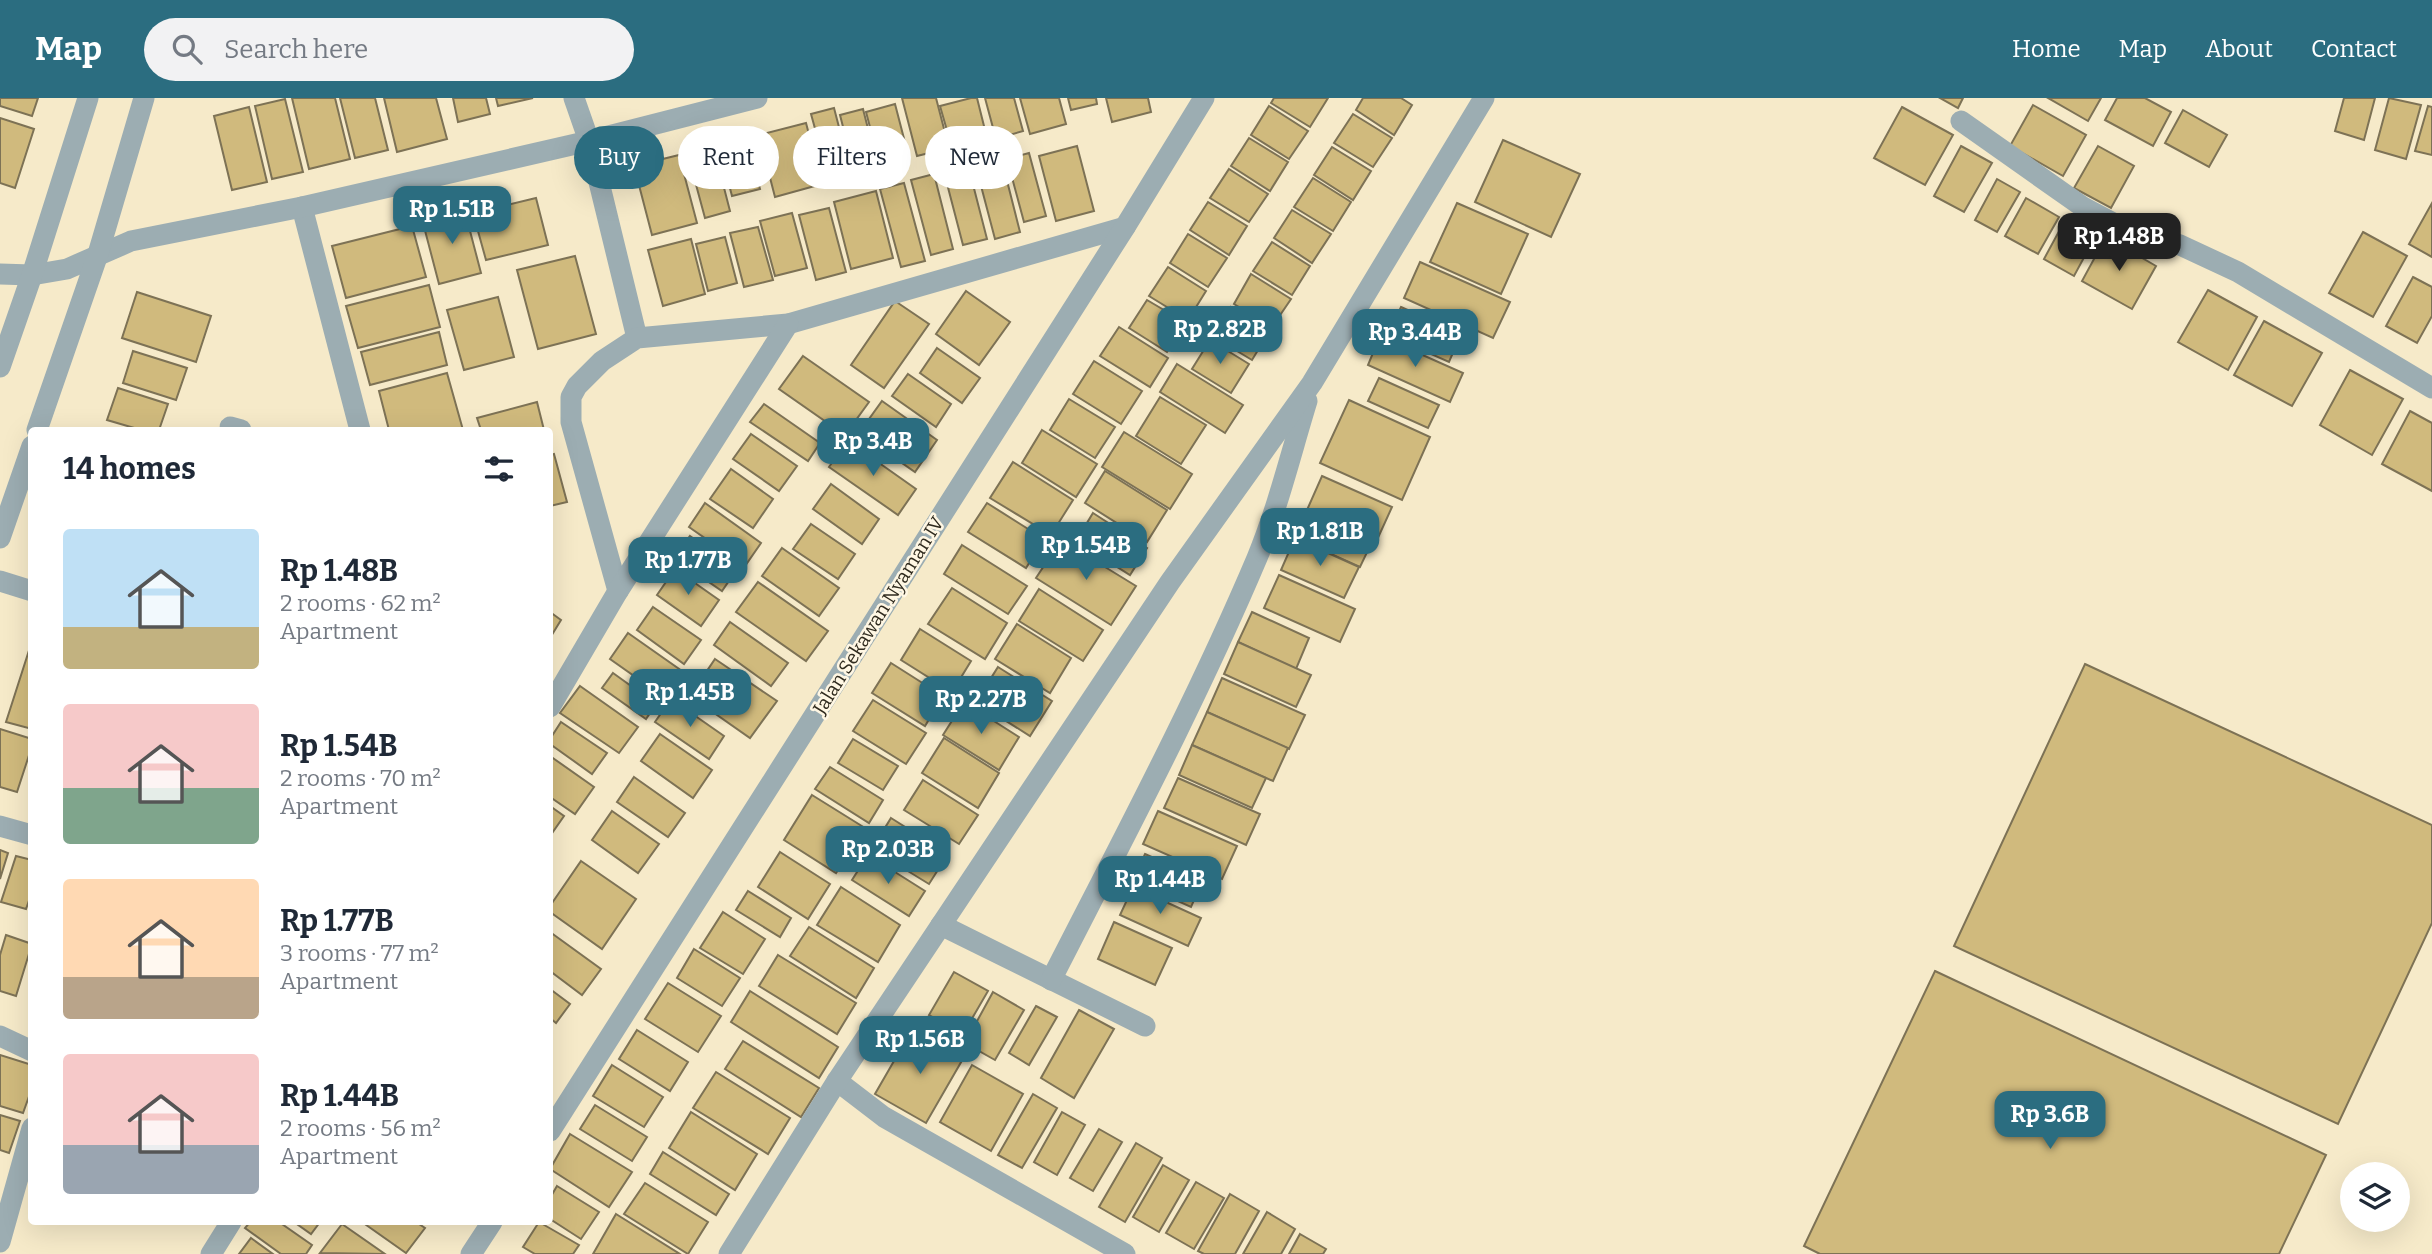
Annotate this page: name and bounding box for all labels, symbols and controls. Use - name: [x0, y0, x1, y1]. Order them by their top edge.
- search box: [144, 18, 634, 81]
- text: Map: [35, 29, 102, 69]
- icon: search: [168, 30, 206, 68]
- text: Search here: [224, 34, 368, 65]
- text: Home: [2012, 35, 2081, 63]
- text: Map: [2119, 35, 2167, 63]
- text: About: [2205, 35, 2273, 63]
- text: Contact: [2311, 35, 2397, 63]
- chip: Buy: [574, 126, 664, 189]
- chip: Rent: [678, 126, 779, 189]
- chip: Filters: [793, 126, 911, 189]
- chip: New: [925, 126, 1023, 189]
- pin: Rp 1.51B: [380, 186, 524, 246]
- text: Rp 1.51B: [409, 195, 495, 223]
- pin: Rp 1.48B: [2047, 214, 2191, 273]
- text: Rp 1.48B: [2074, 222, 2164, 250]
- pin: Rp 2.82B: [1148, 306, 1292, 366]
- pin: Rp 3.44B: [1343, 310, 1487, 369]
- text: Rp 2.82B: [1173, 315, 1267, 343]
- text: Rp 3.44B: [1368, 318, 1462, 346]
- pin: Rp 3.4B: [808, 418, 938, 478]
- text: Rp 3.4B: [833, 427, 913, 455]
- icon: filters: [480, 450, 518, 488]
- text: 14 homes: [63, 451, 196, 487]
- pin: Rp 1.81B: [1248, 508, 1392, 568]
- street label: Jalan Sekawan Nyaman IV: [808, 511, 949, 719]
- text: Rp 1.81B: [1276, 517, 1364, 545]
- pin: Rp 1.54B: [1014, 522, 1158, 582]
- text: Rp 1.54B: [1041, 531, 1131, 559]
- pin: Rp 1.77B: [616, 538, 760, 597]
- text: Rp 1.77B: [644, 546, 732, 574]
- text: Rp 1.48B: [280, 553, 398, 589]
- icon: home: [119, 557, 203, 641]
- text: 2 rooms · 62 m²: [280, 589, 441, 617]
- text: Apartment: [280, 617, 398, 645]
- pin: Rp 1.45B: [618, 670, 762, 729]
- pin: Rp 2.27B: [909, 676, 1053, 736]
- text: Rp 1.45B: [645, 678, 735, 706]
- text: Rp 2.27B: [935, 685, 1027, 713]
- text: Rp 1.54B: [280, 728, 398, 764]
- icon: home: [119, 732, 203, 816]
- text: 2 rooms · 70 m²: [280, 764, 441, 792]
- text: Apartment: [280, 792, 398, 820]
- pin: Rp 2.03B: [816, 826, 960, 886]
- text: Rp 2.03B: [842, 835, 934, 863]
- pin: Rp 1.44B: [1088, 856, 1232, 916]
- text: Rp 1.44B: [1114, 865, 1206, 893]
- text: Rp 1.77B: [280, 903, 394, 939]
- icon: home: [119, 907, 203, 991]
- text: 3 rooms · 77 m²: [280, 939, 439, 967]
- text: Apartment: [280, 967, 398, 995]
- pin: Rp 1.56B: [848, 1016, 992, 1076]
- text: Rp 1.56B: [875, 1025, 965, 1053]
- text: Rp 1.44B: [280, 1078, 399, 1114]
- icon: home: [119, 1082, 203, 1166]
- pin: Rp 3.6B: [1985, 1091, 2115, 1151]
- text: Rp 3.6B: [2010, 1100, 2090, 1128]
- text: 2 rooms · 56 m²: [280, 1114, 441, 1142]
- text: Apartment: [280, 1142, 398, 1170]
- map controls: [2340, 1162, 2410, 1232]
- button: layers: [2340, 1162, 2410, 1232]

